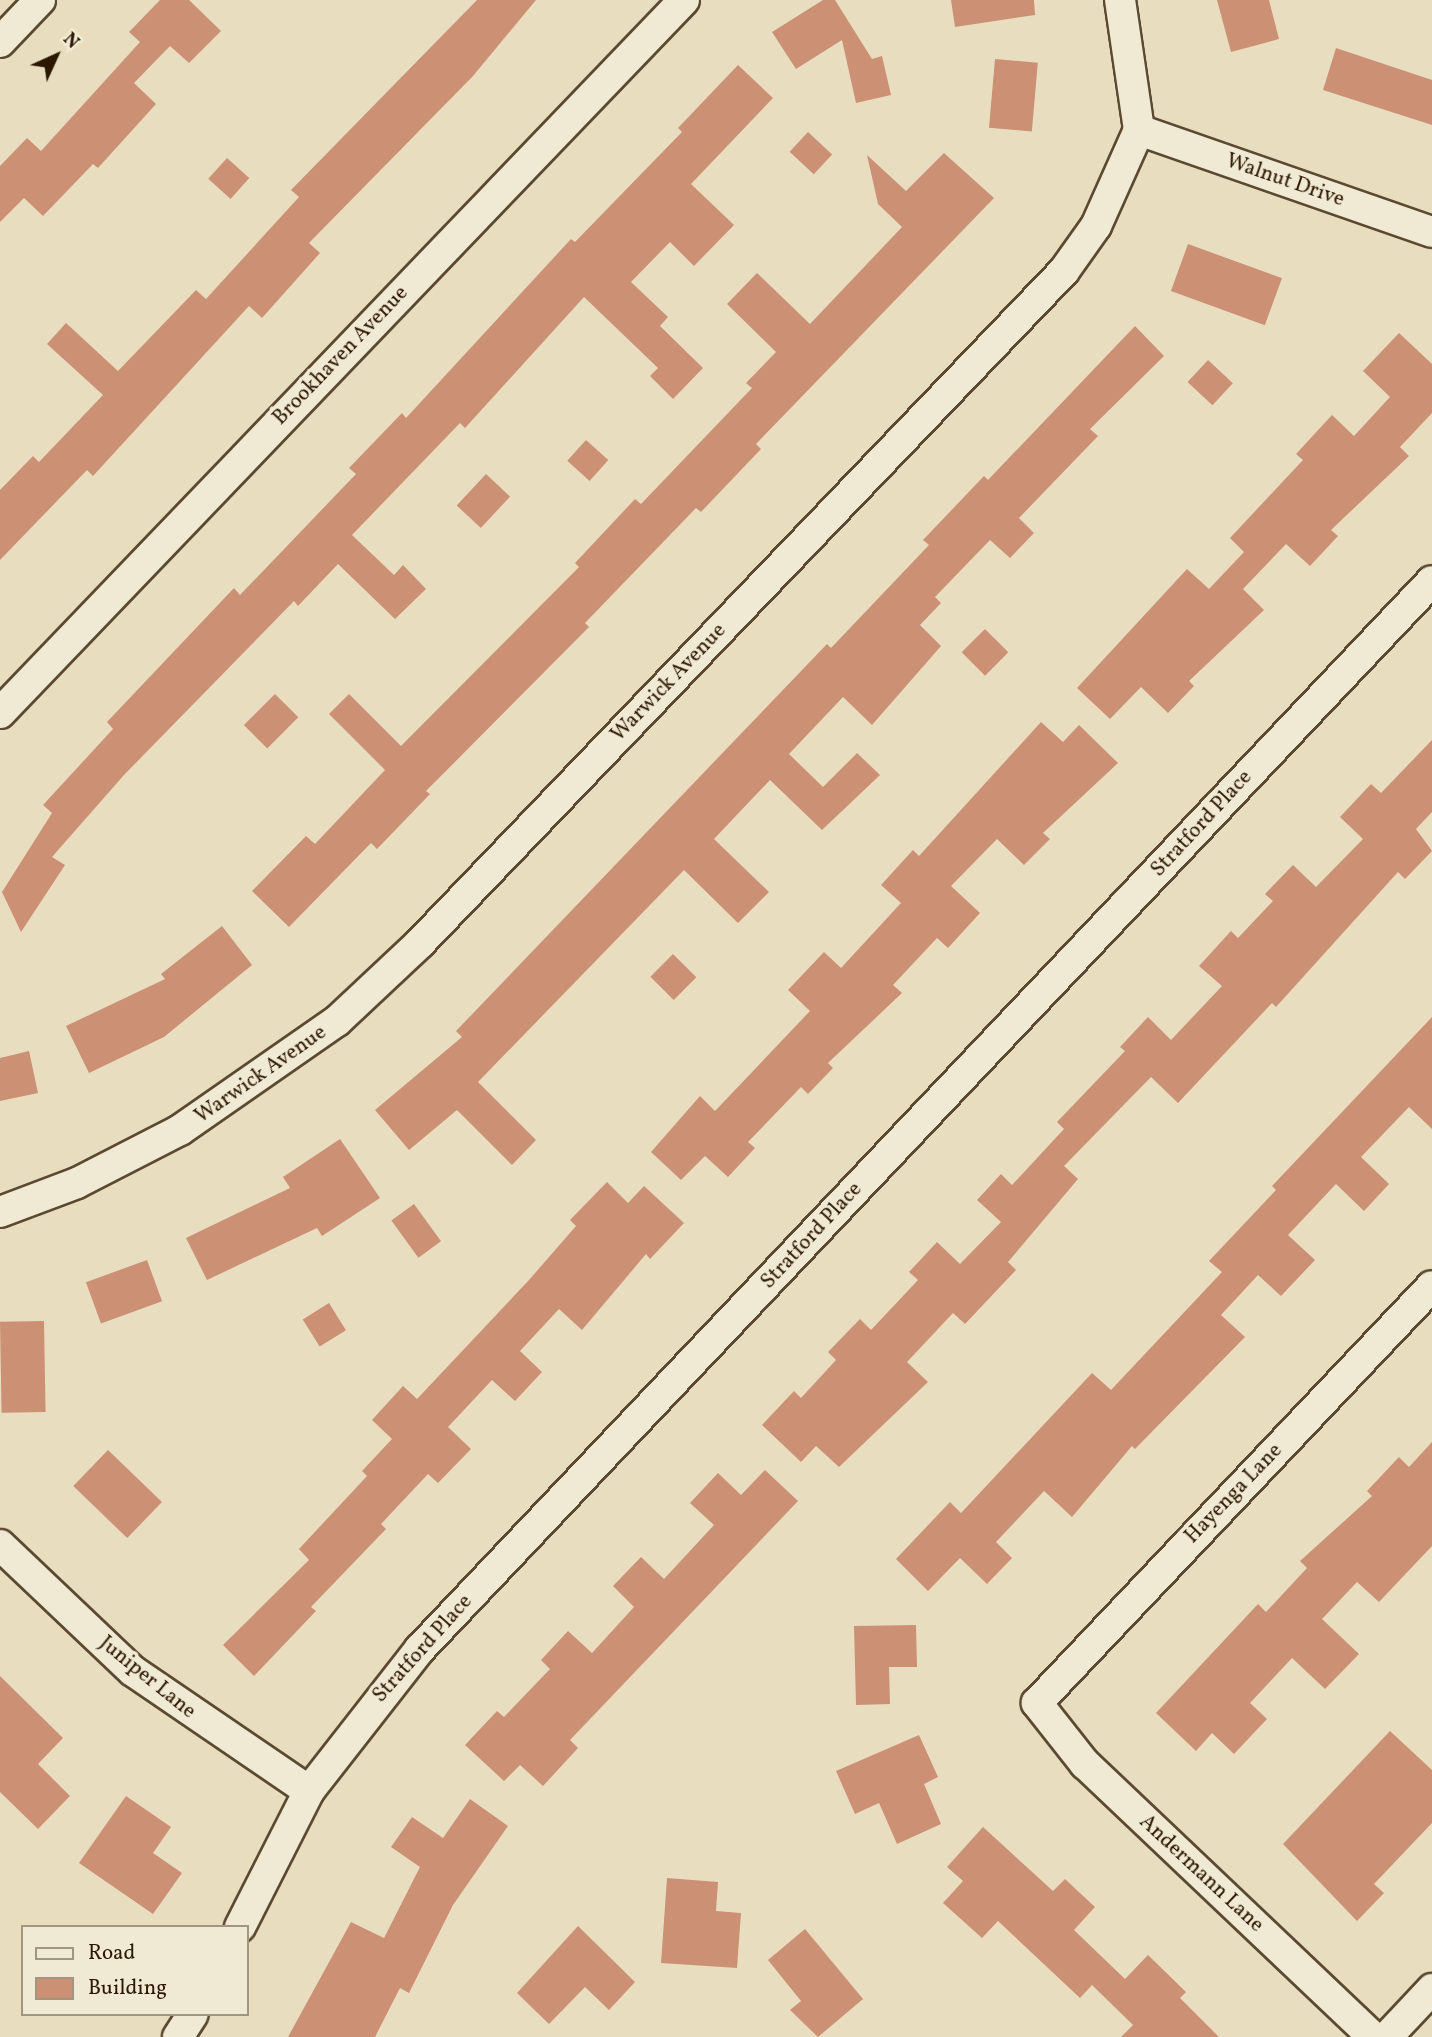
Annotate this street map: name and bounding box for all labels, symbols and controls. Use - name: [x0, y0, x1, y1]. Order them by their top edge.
- north arrow: [21, 21, 91, 91]
- text: N: [57, 27, 85, 55]
- street label: Walnut Drive: [1222, 149, 1348, 213]
- street label: Brookhaven Avenue: [268, 281, 414, 431]
- street label: Warwick Avenue: [606, 619, 732, 747]
- street label: Stratford Place: [1146, 765, 1258, 883]
- street label: Warwick Avenue: [190, 1020, 332, 1130]
- street label: Stratford Place: [756, 1177, 868, 1295]
- street label: Hayenga Lane: [1180, 1439, 1288, 1549]
- street label: Stratford Place: [368, 1590, 478, 1708]
- street label: Juniper Lane: [93, 1631, 201, 1725]
- street label: Andermann Lane: [1134, 1810, 1268, 1938]
- legend: [21, 1925, 248, 2016]
- text: Road: [88, 1939, 135, 1968]
- text: Building: [88, 1974, 167, 2003]

